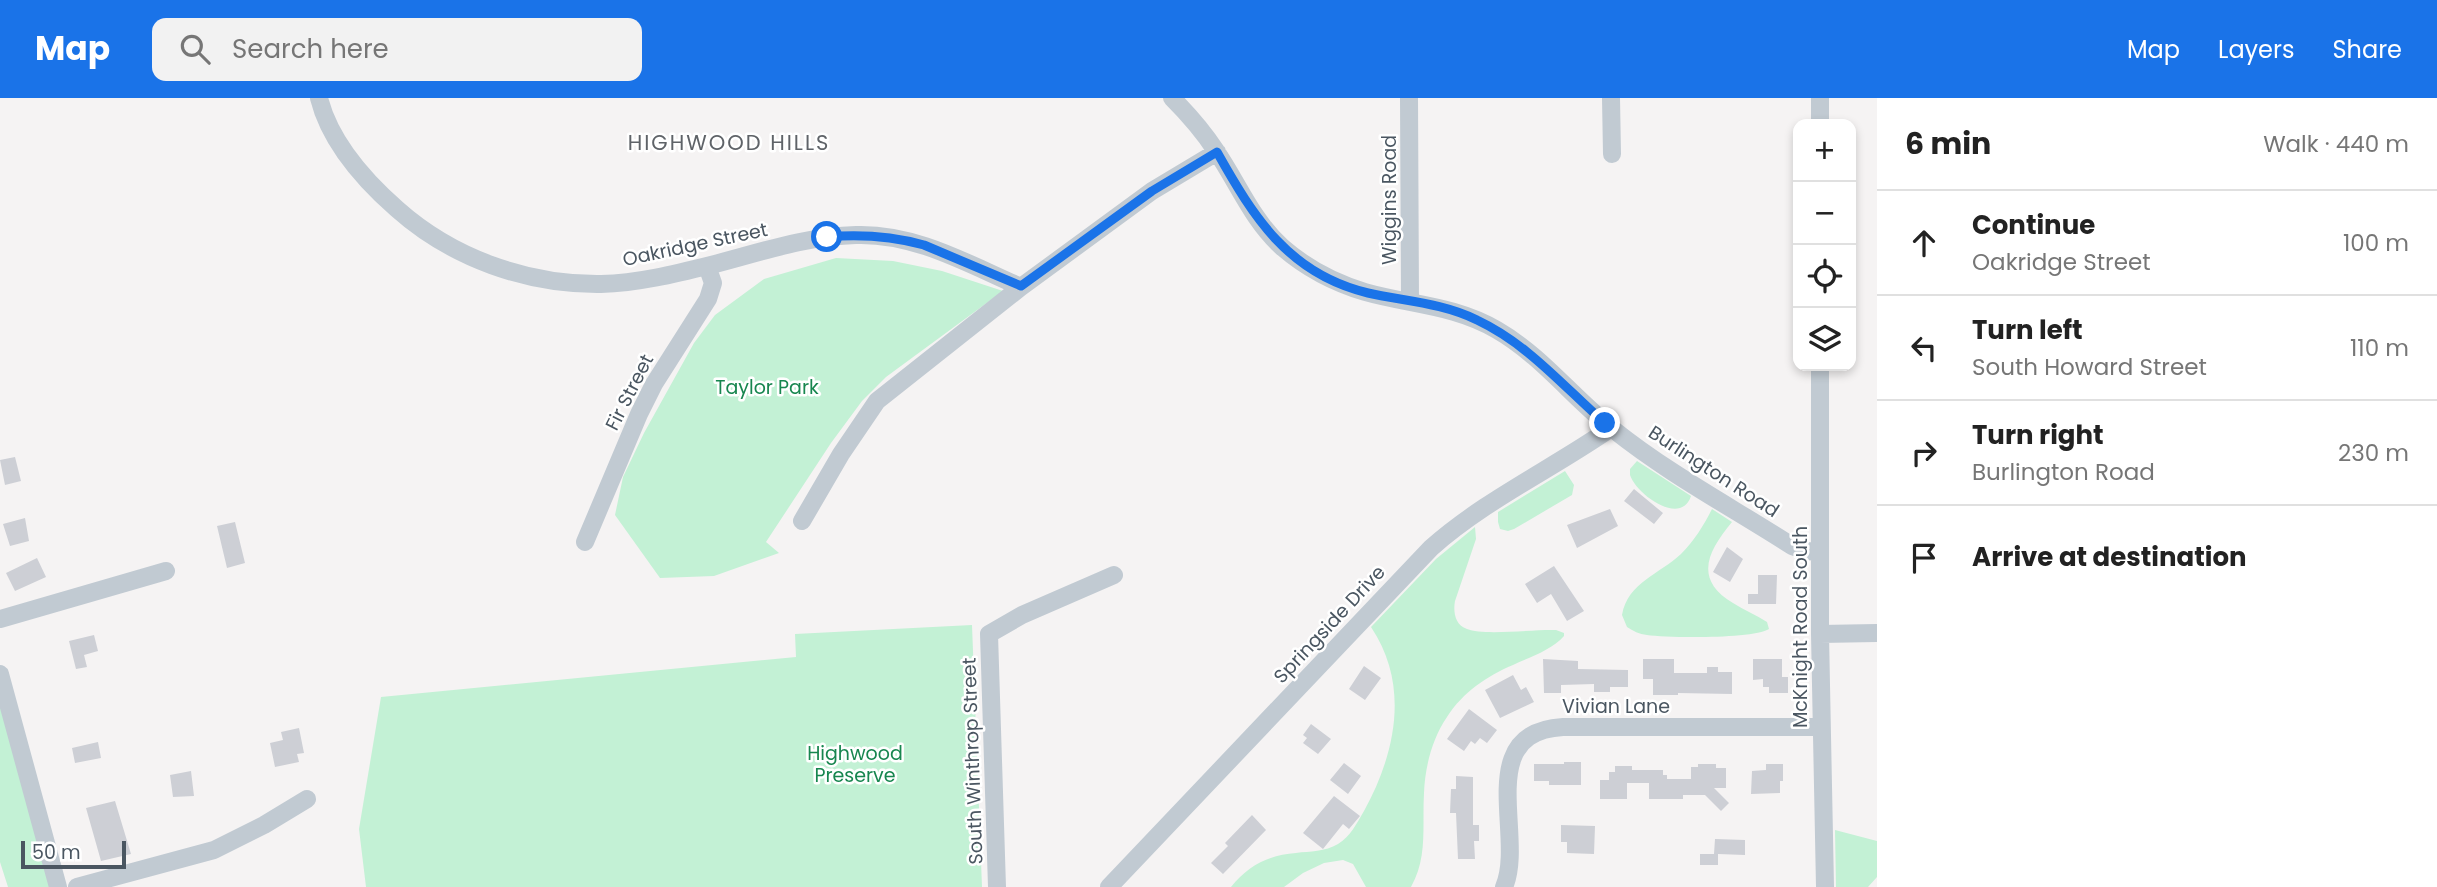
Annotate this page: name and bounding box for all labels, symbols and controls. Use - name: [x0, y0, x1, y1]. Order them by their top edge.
- search box: [152, 18, 642, 81]
- text: Map: [35, 25, 110, 72]
- icon: search: [176, 30, 214, 68]
- text: Search here: [232, 31, 389, 67]
- text: Map: [2127, 33, 2180, 66]
- text: Layers: [2218, 33, 2294, 66]
- text: Share: [2332, 33, 2402, 66]
- map controls: [1793, 119, 1856, 371]
- button: +: [1793, 119, 1856, 182]
- text: 6 min: [1905, 122, 1991, 165]
- district label: HIGHWOOD HILLS: [628, 128, 830, 157]
- text: Walk · 440 m: [2263, 128, 2409, 160]
- street label: Wiggins Road: [1376, 135, 1403, 265]
- button: −: [1793, 182, 1856, 245]
- text: Continue: [1972, 207, 2095, 243]
- street label: Oakridge Street: [620, 216, 770, 273]
- route start: [811, 221, 842, 252]
- icon: ahead: [1905, 224, 1943, 262]
- text: 100 m: [2343, 227, 2409, 259]
- button: locate: [1793, 245, 1856, 308]
- text: Oakridge Street: [1972, 246, 2151, 278]
- button: layers: [1793, 308, 1856, 371]
- text: Turn left: [1972, 312, 2083, 348]
- icon: left: [1905, 329, 1943, 367]
- text: 110 m: [2350, 332, 2409, 364]
- street label: Fir Street: [599, 349, 660, 435]
- text: South Howard Street: [1972, 351, 2207, 383]
- park label: Taylor Park: [715, 374, 819, 401]
- route end: [1589, 407, 1620, 438]
- text: Turn right: [1972, 417, 2104, 453]
- street label: Burlington Road: [1643, 419, 1784, 524]
- icon: right: [1905, 434, 1943, 472]
- text: 230 m: [2338, 437, 2409, 469]
- text: Burlington Road: [1972, 456, 2155, 488]
- street label: McKnight Road South: [1787, 526, 1814, 728]
- icon: arrive: [1905, 539, 1943, 577]
- text: Arrive at destination: [1972, 539, 2247, 575]
- street label: Springside Drive: [1267, 559, 1391, 689]
- street label: South Winthrop Street: [955, 657, 990, 865]
- street label: Vivian Lane: [1562, 693, 1670, 720]
- park label: Highwood Preserve: [807, 740, 903, 789]
- scale bar: [21, 838, 126, 870]
- text: 50 m: [32, 839, 81, 866]

